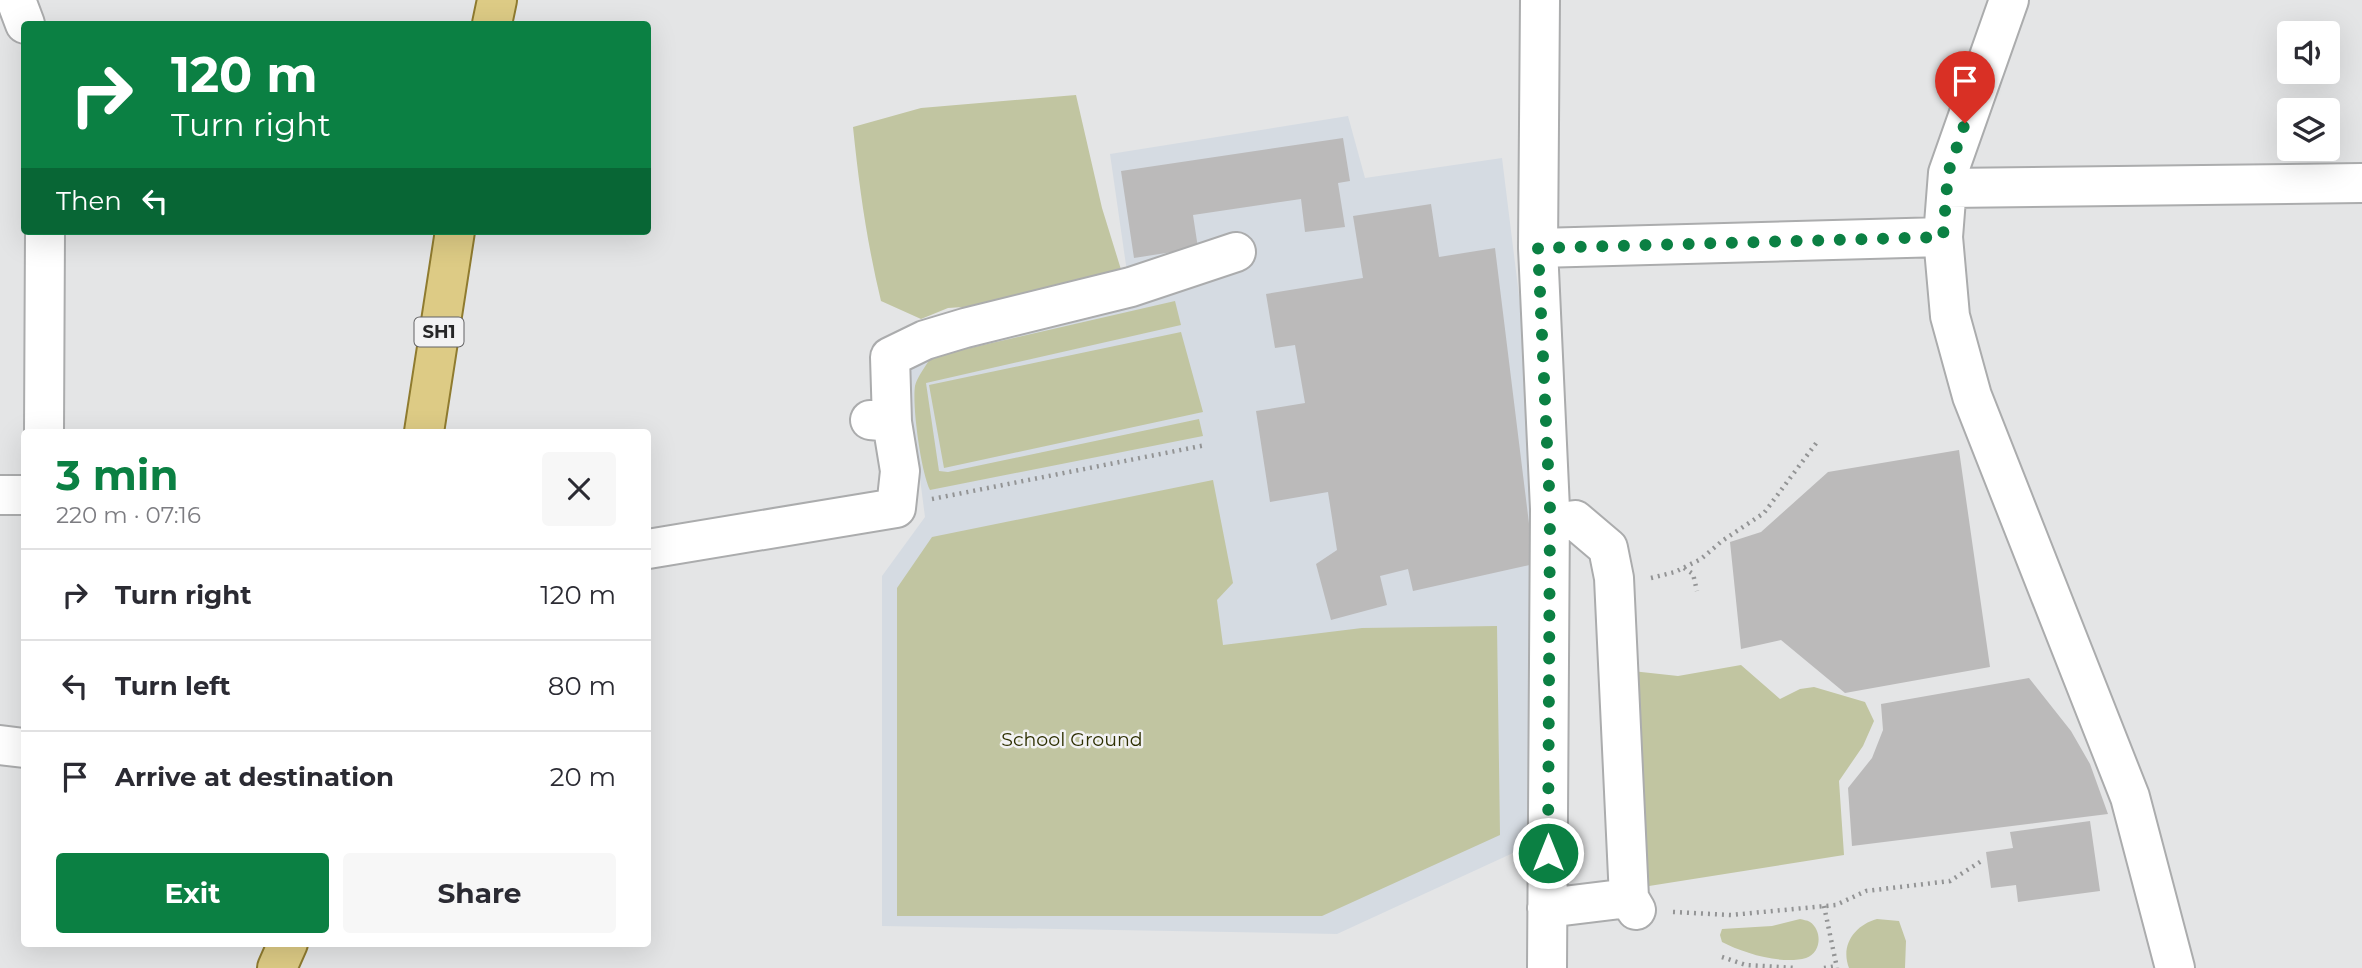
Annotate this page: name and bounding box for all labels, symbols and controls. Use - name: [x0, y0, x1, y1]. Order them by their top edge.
- map controls: [2277, 21, 2340, 161]
- button: sound: [2277, 21, 2340, 84]
- text: 120 m: [171, 45, 318, 104]
- icon: right: [56, 49, 147, 140]
- pin: [1935, 51, 1995, 123]
- icon: arrive: [1946, 62, 1984, 100]
- button: layers: [2277, 98, 2340, 161]
- text: Turn right: [171, 105, 331, 144]
- icon: left: [136, 182, 174, 220]
- text: Then: [56, 185, 122, 217]
- road number: SH1: [414, 318, 464, 346]
- text: 3 min: [56, 449, 178, 501]
- button: close: [542, 452, 616, 526]
- text: 220 m · 07:16: [56, 501, 201, 529]
- icon: right: [56, 576, 94, 614]
- text: Turn right: [115, 579, 251, 611]
- text: 120 m: [540, 579, 616, 611]
- icon: left: [56, 667, 94, 705]
- text: Turn left: [115, 670, 231, 702]
- text: 80 m: [548, 670, 616, 702]
- park label: School Ground: [1001, 728, 1143, 751]
- icon: arrive: [56, 758, 94, 796]
- text: Arrive at destination: [115, 761, 394, 793]
- text: 20 m: [550, 761, 616, 793]
- position arrow: [1511, 816, 1585, 890]
- button: Exit: [56, 853, 329, 933]
- button: Share: [343, 853, 616, 933]

